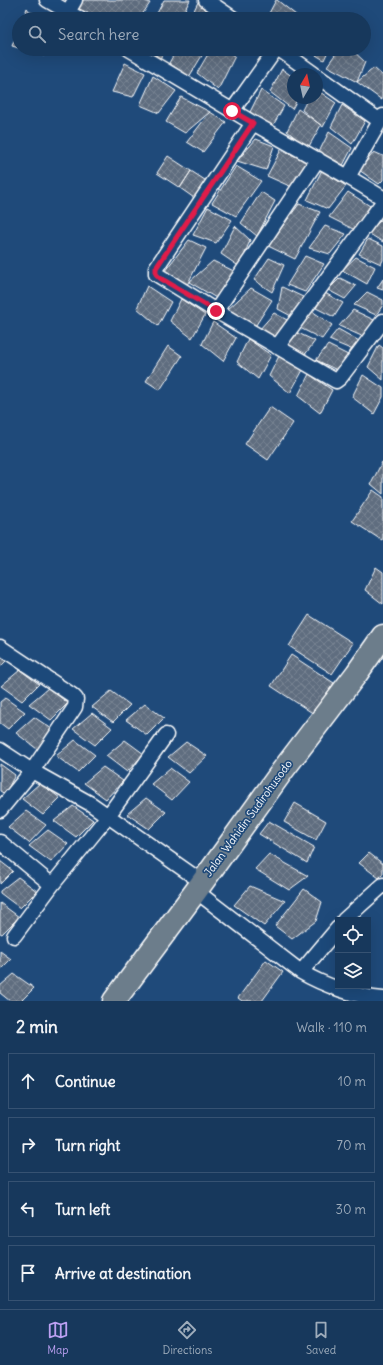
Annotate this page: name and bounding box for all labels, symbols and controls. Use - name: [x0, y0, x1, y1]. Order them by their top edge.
- search box: [12, 12, 371, 56]
- icon: search: [26, 23, 48, 45]
- text: Search here: [58, 25, 139, 44]
- north arrow: [287, 68, 323, 104]
- route start: [223, 102, 241, 120]
- route end: [207, 302, 225, 320]
- street label: Jalan Wahidin Sudirohusodo: [201, 757, 295, 879]
- map controls: [335, 917, 371, 989]
- button: locate: [335, 917, 371, 953]
- button: layers: [335, 953, 371, 989]
- text: 2 min: [16, 1016, 58, 1038]
- text: Walk · 110 m: [296, 1019, 367, 1036]
- icon: ahead: [17, 1070, 39, 1092]
- text: Continue: [55, 1072, 116, 1091]
- text: 10 m: [338, 1073, 366, 1090]
- icon: right: [17, 1134, 39, 1156]
- text: Turn right: [55, 1136, 120, 1155]
- text: 70 m: [337, 1137, 366, 1154]
- icon: left: [17, 1198, 39, 1220]
- text: Turn left: [55, 1200, 110, 1219]
- text: 30 m: [336, 1201, 366, 1218]
- icon: arrive: [17, 1262, 39, 1284]
- text: Arrive at destination: [55, 1264, 191, 1283]
- tab: Map: [47, 1319, 69, 1357]
- tab: Directions: [163, 1319, 212, 1357]
- tab: Saved: [306, 1319, 336, 1357]

